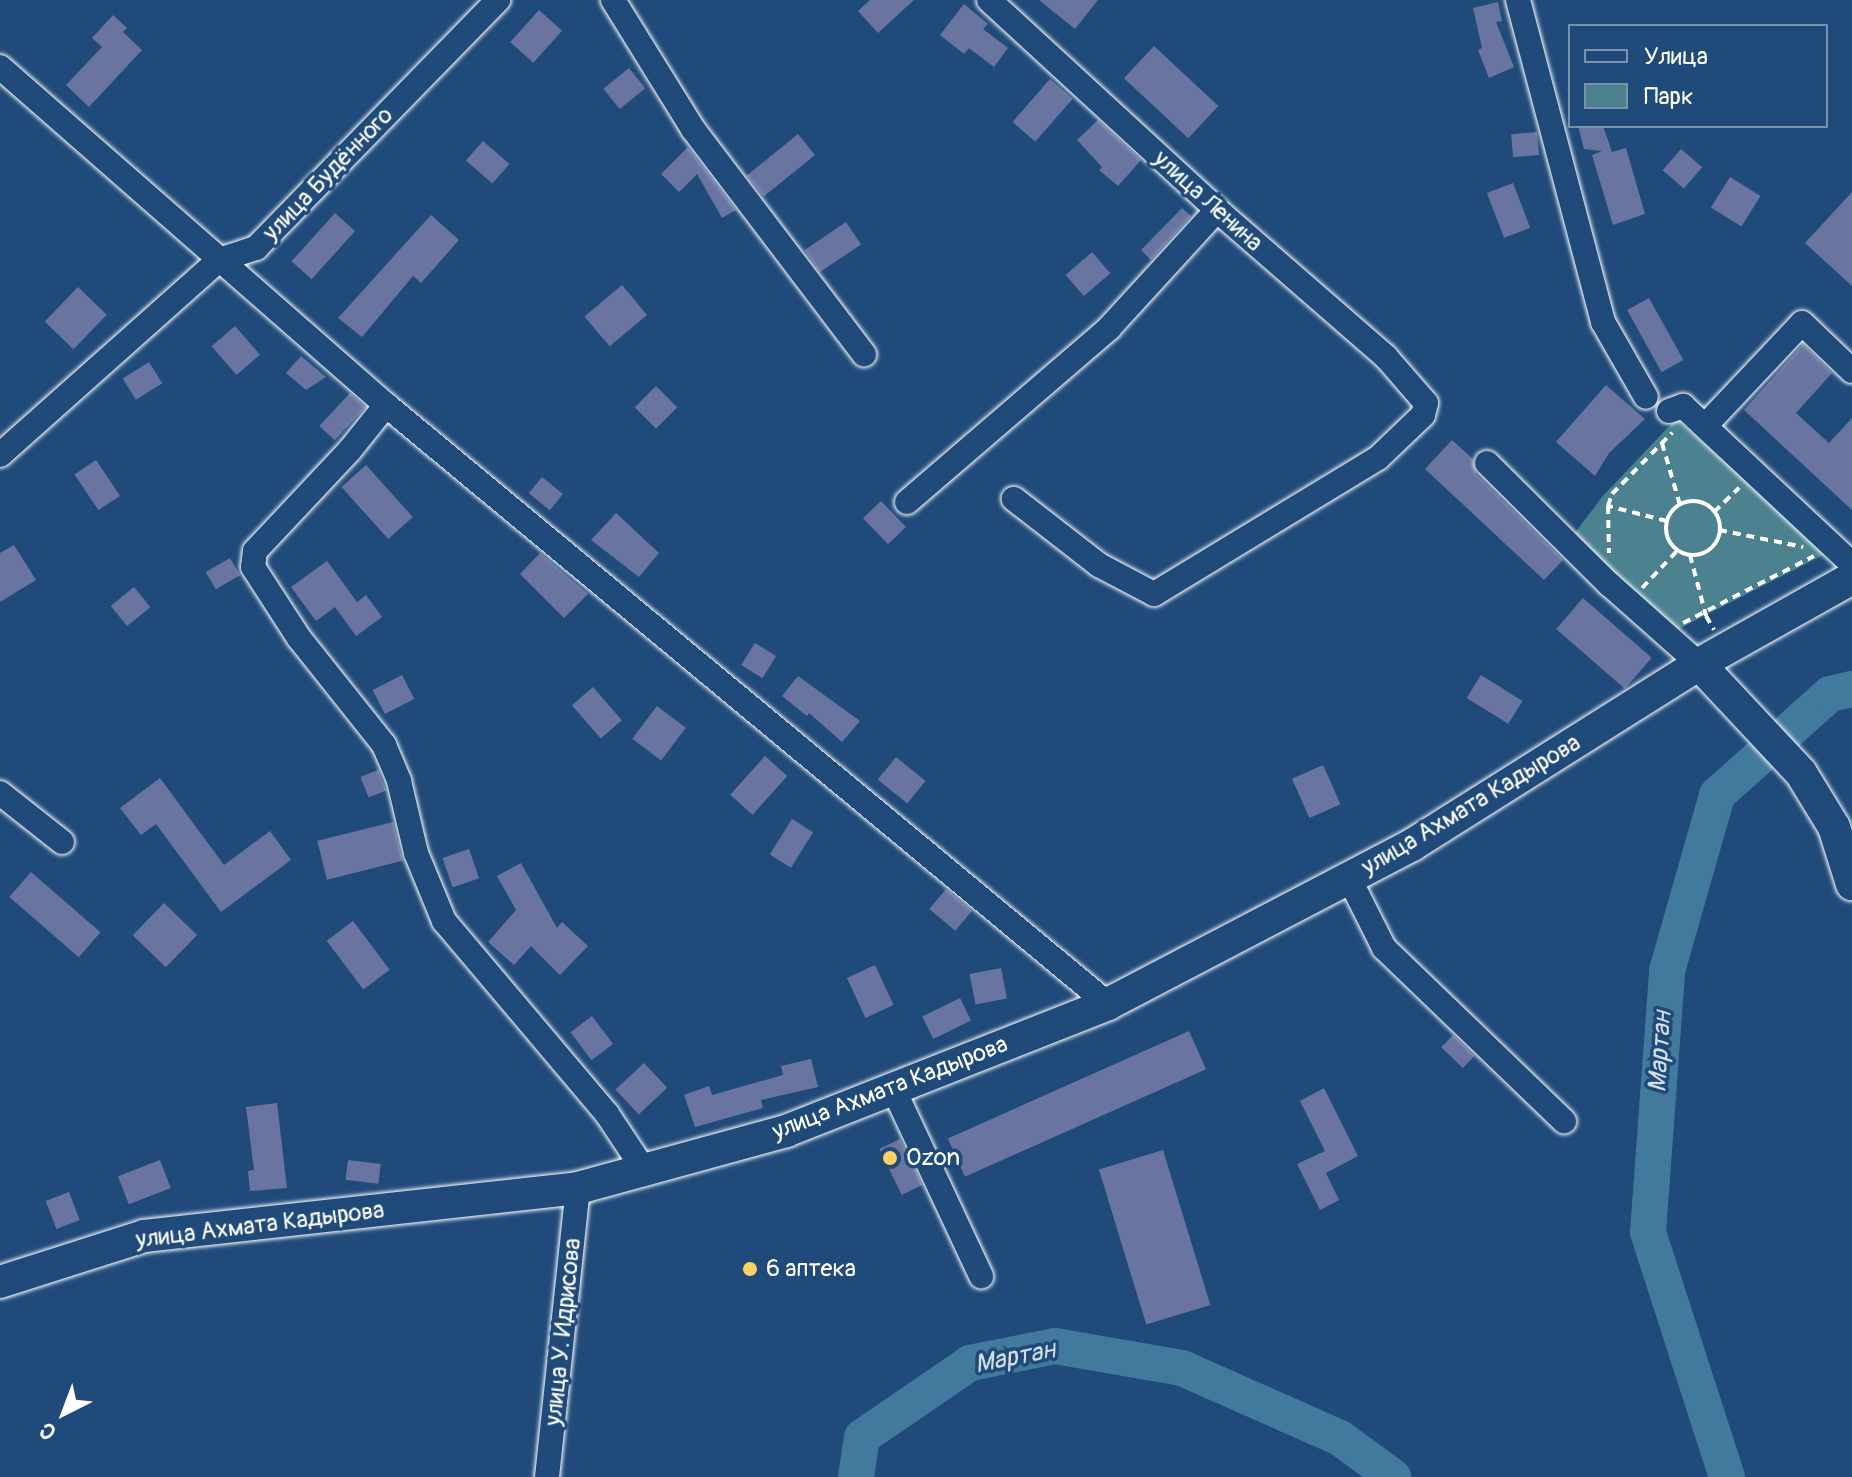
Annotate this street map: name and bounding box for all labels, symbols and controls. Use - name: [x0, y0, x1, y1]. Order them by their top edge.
- legend: [1568, 24, 1828, 128]
- text: Улица: [1644, 42, 1708, 71]
- text: Парк: [1644, 82, 1693, 111]
- street label: улица Будённого: [257, 101, 399, 247]
- street label: улица Ленина: [1147, 144, 1269, 258]
- street label: улица Ахмата Кадырова: [1356, 728, 1586, 882]
- water label: Мартан: [1643, 1010, 1679, 1094]
- street label: улица Ахмата Кадырова: [768, 1030, 1012, 1146]
- place label: Ozon: [906, 1144, 960, 1172]
- marker: Ozon: [881, 1149, 899, 1167]
- street label: улица Ахмата Кадырова: [134, 1195, 386, 1255]
- street label: улица У. Идрисова: [539, 1237, 587, 1427]
- place label: 6 аптека: [766, 1255, 856, 1283]
- marker: 6 аптека: [741, 1260, 759, 1278]
- water label: Мартан: [972, 1335, 1058, 1381]
- north arrow: [24, 1373, 104, 1453]
- text: С: [34, 1416, 62, 1446]

